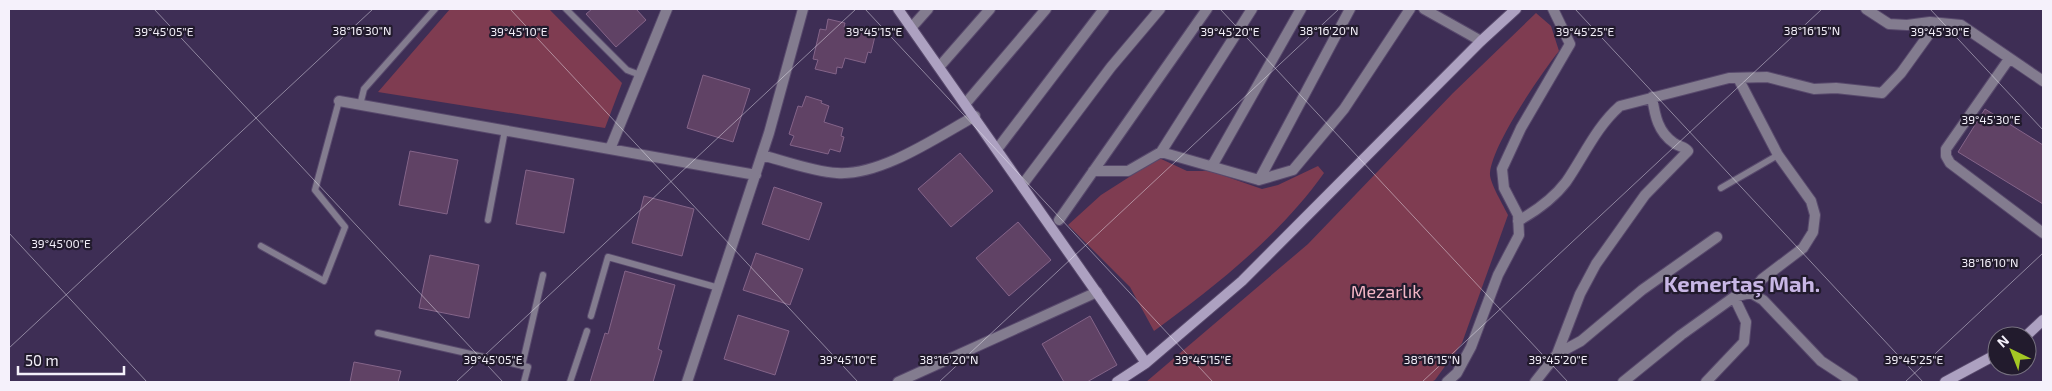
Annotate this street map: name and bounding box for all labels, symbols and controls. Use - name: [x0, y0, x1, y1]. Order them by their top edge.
- text: 38°16'30"N: [332, 23, 392, 37]
- text: 38°16'20"N: [1299, 23, 1359, 37]
- text: 38°16'15"N: [1784, 23, 1840, 37]
- text: 39°45'05"E: [135, 24, 194, 38]
- text: 39°45'10"E: [490, 24, 548, 38]
- text: 39°45'15"E: [846, 24, 902, 38]
- text: 39°45'20"E: [1200, 24, 1260, 38]
- text: 39°45'25"E: [1556, 24, 1614, 38]
- text: 39°45'30"E: [1910, 24, 1970, 38]
- text: 39°45'30"E: [1961, 112, 2021, 126]
- text: 39°45'00"E: [31, 236, 91, 250]
- text: 38°16'10"N: [1961, 255, 2019, 269]
- district label: Kemertaş Mah.: [1664, 270, 1820, 298]
- park label: Mezarlık: [1351, 280, 1421, 302]
- north arrow: [1987, 326, 2037, 376]
- text: N: [1993, 331, 2012, 351]
- scale bar: [18, 344, 124, 376]
- text: 50 m: [25, 351, 59, 369]
- text: 39°45'05"E: [464, 352, 523, 366]
- text: 39°45'10"E: [819, 352, 877, 366]
- text: 38°16'20"N: [919, 352, 979, 366]
- text: 39°45'15"E: [1175, 352, 1231, 366]
- text: 38°16'15"N: [1404, 352, 1460, 366]
- text: 39°45'20"E: [1528, 352, 1588, 366]
- text: 39°45'25"E: [1885, 352, 1943, 366]

